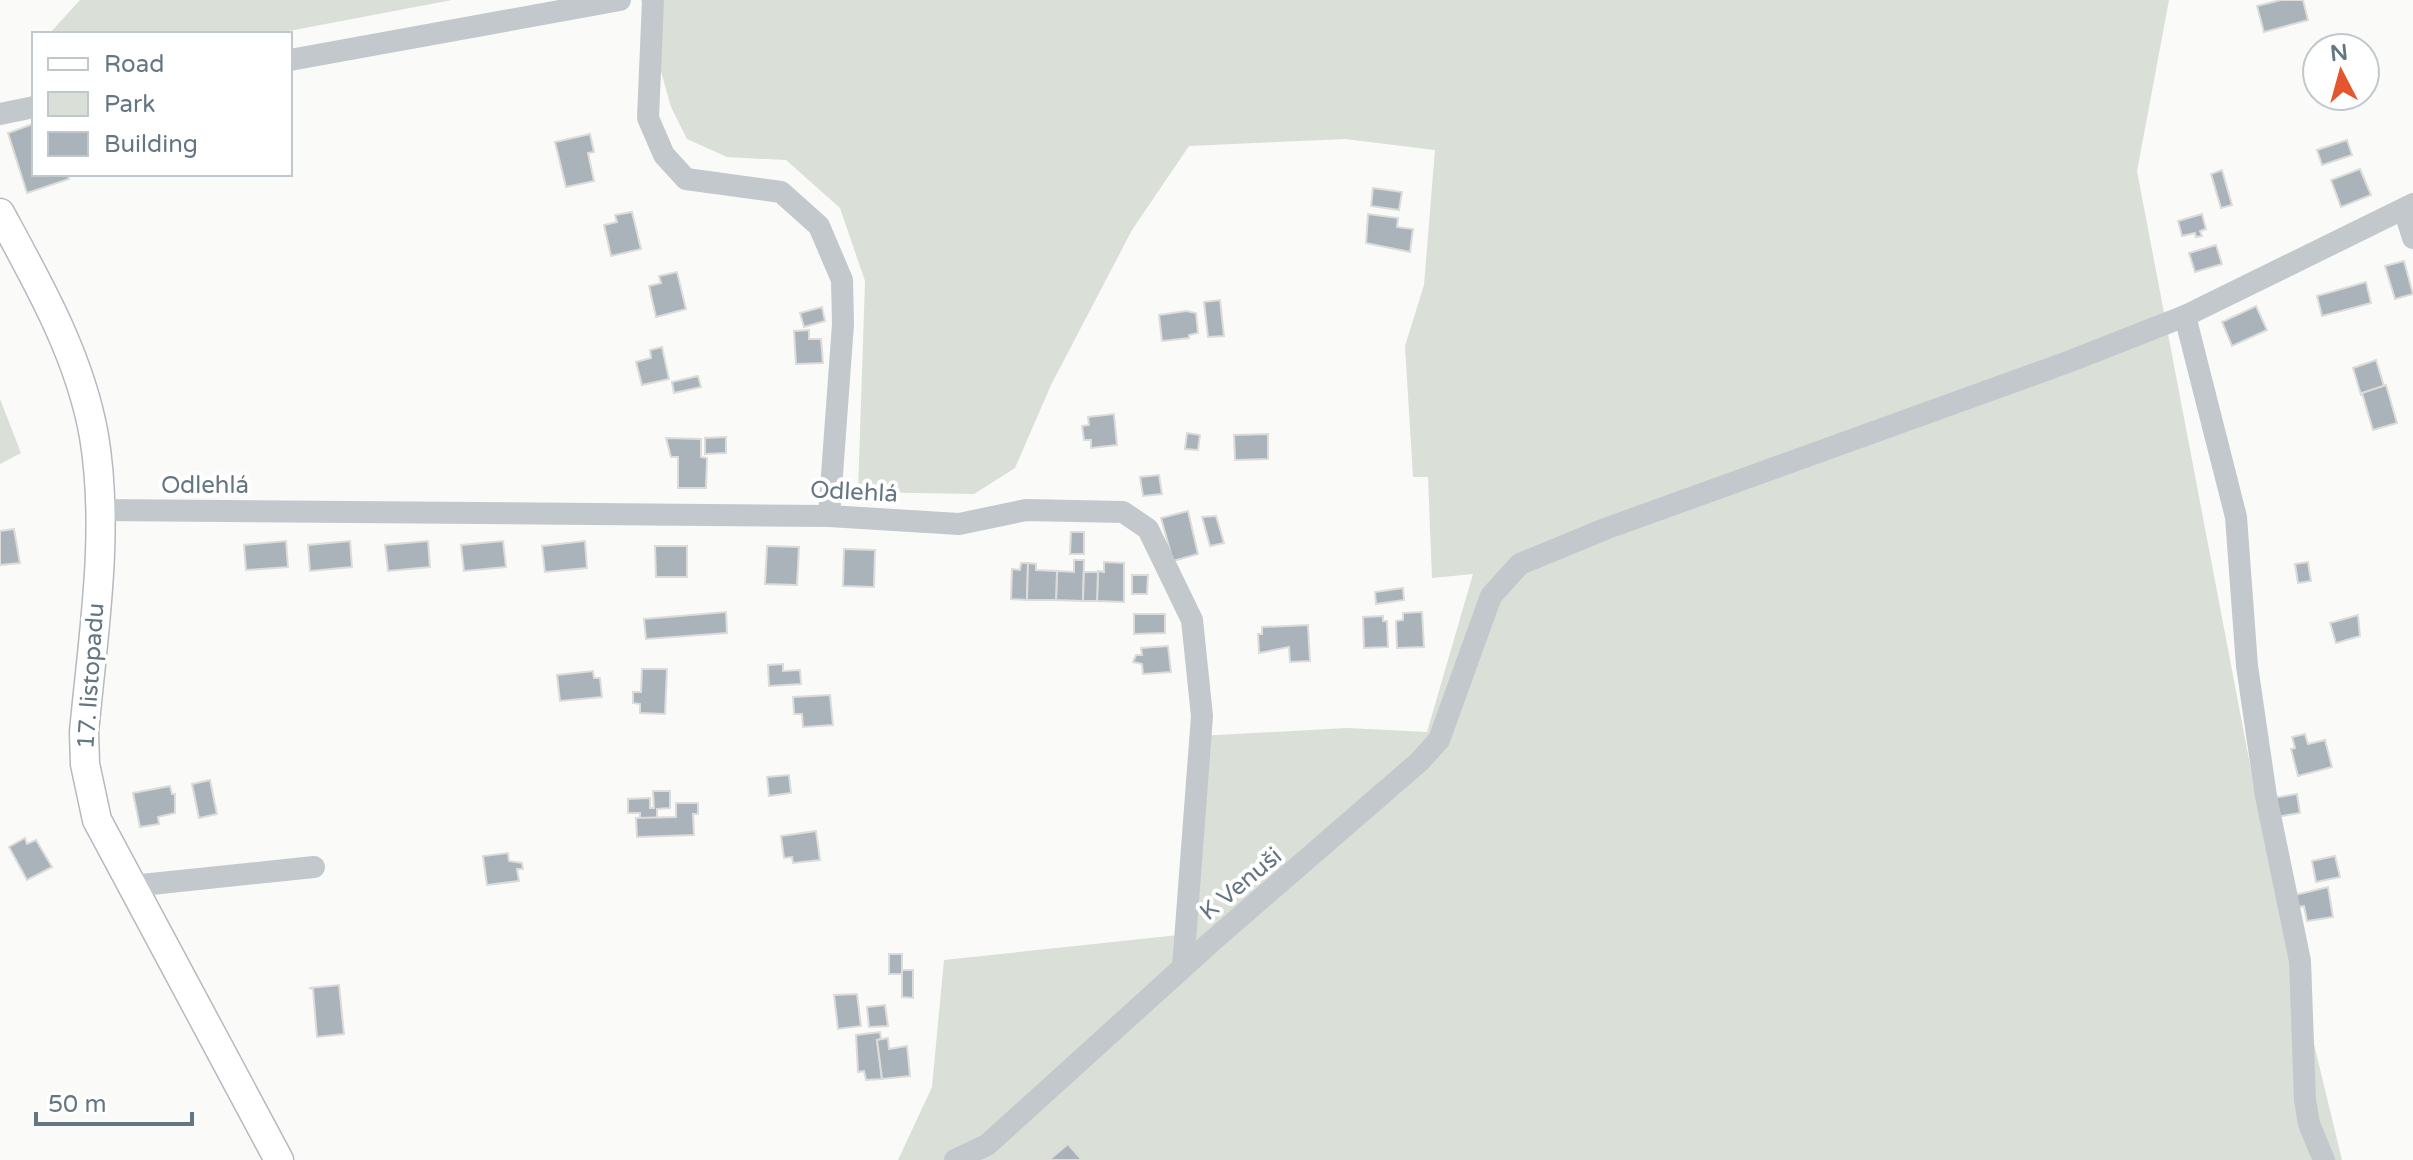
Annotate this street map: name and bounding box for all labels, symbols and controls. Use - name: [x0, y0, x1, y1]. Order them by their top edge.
- legend: [32, 32, 292, 176]
- north arrow: [2301, 32, 2381, 112]
- text: N: [2329, 39, 2349, 67]
- text: Road: [104, 50, 164, 79]
- text: Park: [104, 90, 155, 119]
- text: Building: [104, 130, 198, 159]
- street label: Odlehlá: [161, 471, 249, 500]
- street label: Odlehlá: [809, 475, 899, 509]
- street label: 17. listopadu: [71, 602, 111, 750]
- street label: K Venuši: [1194, 841, 1288, 927]
- scale bar: [36, 1076, 192, 1126]
- text: 50 m: [48, 1090, 106, 1119]

